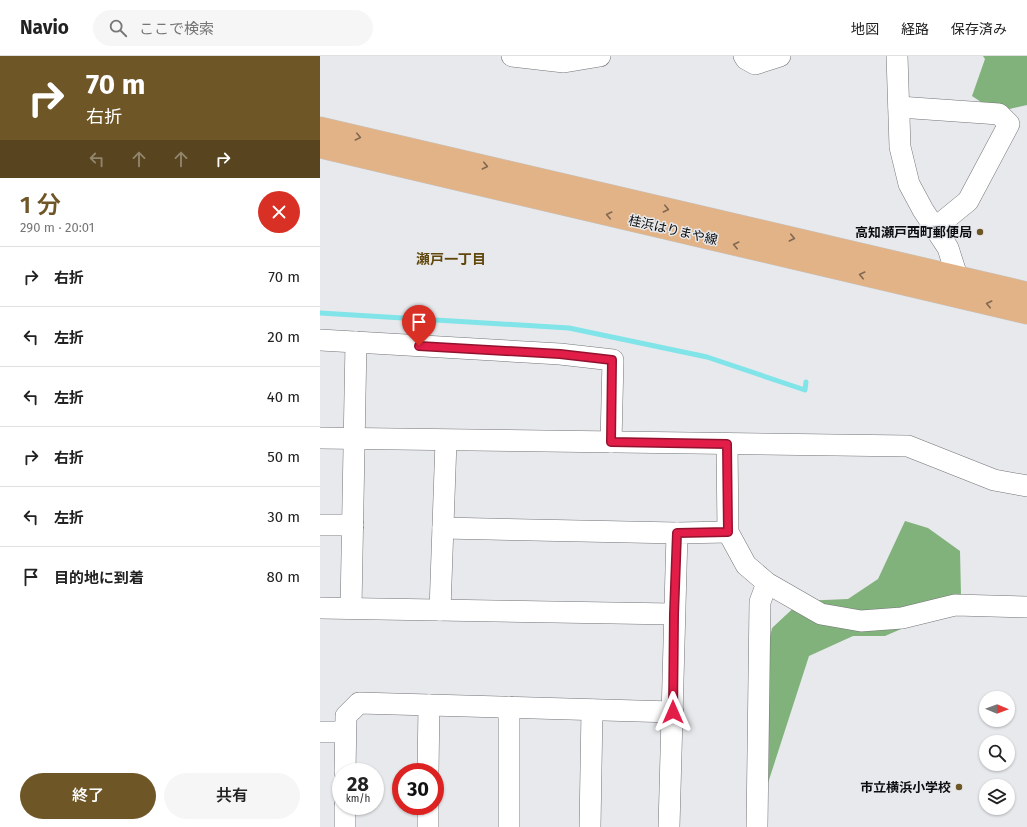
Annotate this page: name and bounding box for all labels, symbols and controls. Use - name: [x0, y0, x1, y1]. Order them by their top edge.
- search box: [93, 10, 373, 46]
- text: Navio: [20, 16, 69, 39]
- icon: search: [107, 17, 129, 39]
- text: ここで検索: [139, 20, 214, 38]
- text: 地図: [851, 21, 879, 38]
- text: 経路: [901, 21, 929, 38]
- text: 保存済み: [951, 21, 1007, 38]
- text: 70 m: [86, 68, 145, 101]
- icon: right: [20, 72, 72, 124]
- text: 右折: [86, 106, 122, 128]
- one-way arrow: [355, 132, 361, 140]
- icon: left: [86, 148, 108, 170]
- icon: ahead: [128, 148, 150, 170]
- icon: ahead: [170, 148, 192, 170]
- icon: right: [212, 148, 234, 170]
- one-way arrow: [481, 162, 488, 170]
- text: 1 分: [20, 191, 61, 219]
- button: close: [258, 191, 300, 233]
- one-way arrow: [662, 204, 669, 212]
- one-way arrow: [606, 212, 613, 220]
- street label: 桂浜はりまや線: [627, 212, 719, 248]
- text: 290 m · 20:01: [20, 220, 94, 235]
- place label: 高知瀬戸西町郵便局: [855, 225, 972, 240]
- marker: 高知瀬戸西町郵便局: [975, 227, 985, 237]
- one-way arrow: [789, 234, 795, 242]
- one-way arrow: [733, 241, 739, 249]
- district label: 瀬戸一丁目: [416, 251, 486, 268]
- icon: right: [20, 266, 42, 288]
- text: 70 m: [268, 268, 300, 286]
- text: 右折: [54, 269, 84, 287]
- one-way arrow: [859, 271, 866, 279]
- one-way arrow: [986, 301, 992, 309]
- pin: [402, 305, 436, 346]
- icon: arrive: [408, 311, 430, 333]
- icon: left: [20, 326, 42, 348]
- text: 20 m: [267, 328, 300, 346]
- text: 左折: [54, 329, 84, 347]
- icon: left: [20, 386, 42, 408]
- text: 40 m: [267, 388, 300, 406]
- text: 左折: [54, 389, 84, 407]
- icon: right: [20, 446, 42, 468]
- text: 50 m: [267, 448, 300, 466]
- text: 右折: [54, 449, 84, 467]
- icon: left: [20, 506, 42, 528]
- text: 30 m: [267, 508, 300, 526]
- text: 左折: [54, 509, 84, 527]
- icon: arrive: [20, 566, 42, 588]
- text: 80 m: [267, 568, 300, 586]
- text: 目的地に到着: [54, 569, 144, 587]
- position arrow: [652, 691, 694, 733]
- north arrow: [979, 691, 1015, 727]
- map controls: [979, 691, 1015, 815]
- button: search: [979, 735, 1015, 771]
- speed limit sign: 30: [392, 763, 444, 815]
- text: 28: [347, 772, 369, 796]
- button: 終了: [20, 773, 156, 819]
- button: 共有: [164, 773, 300, 819]
- button: layers: [979, 779, 1015, 815]
- place label: 市立横浜小学校: [860, 780, 951, 795]
- marker: 市立横浜小学校: [954, 782, 964, 792]
- text: km/h: [346, 793, 370, 805]

